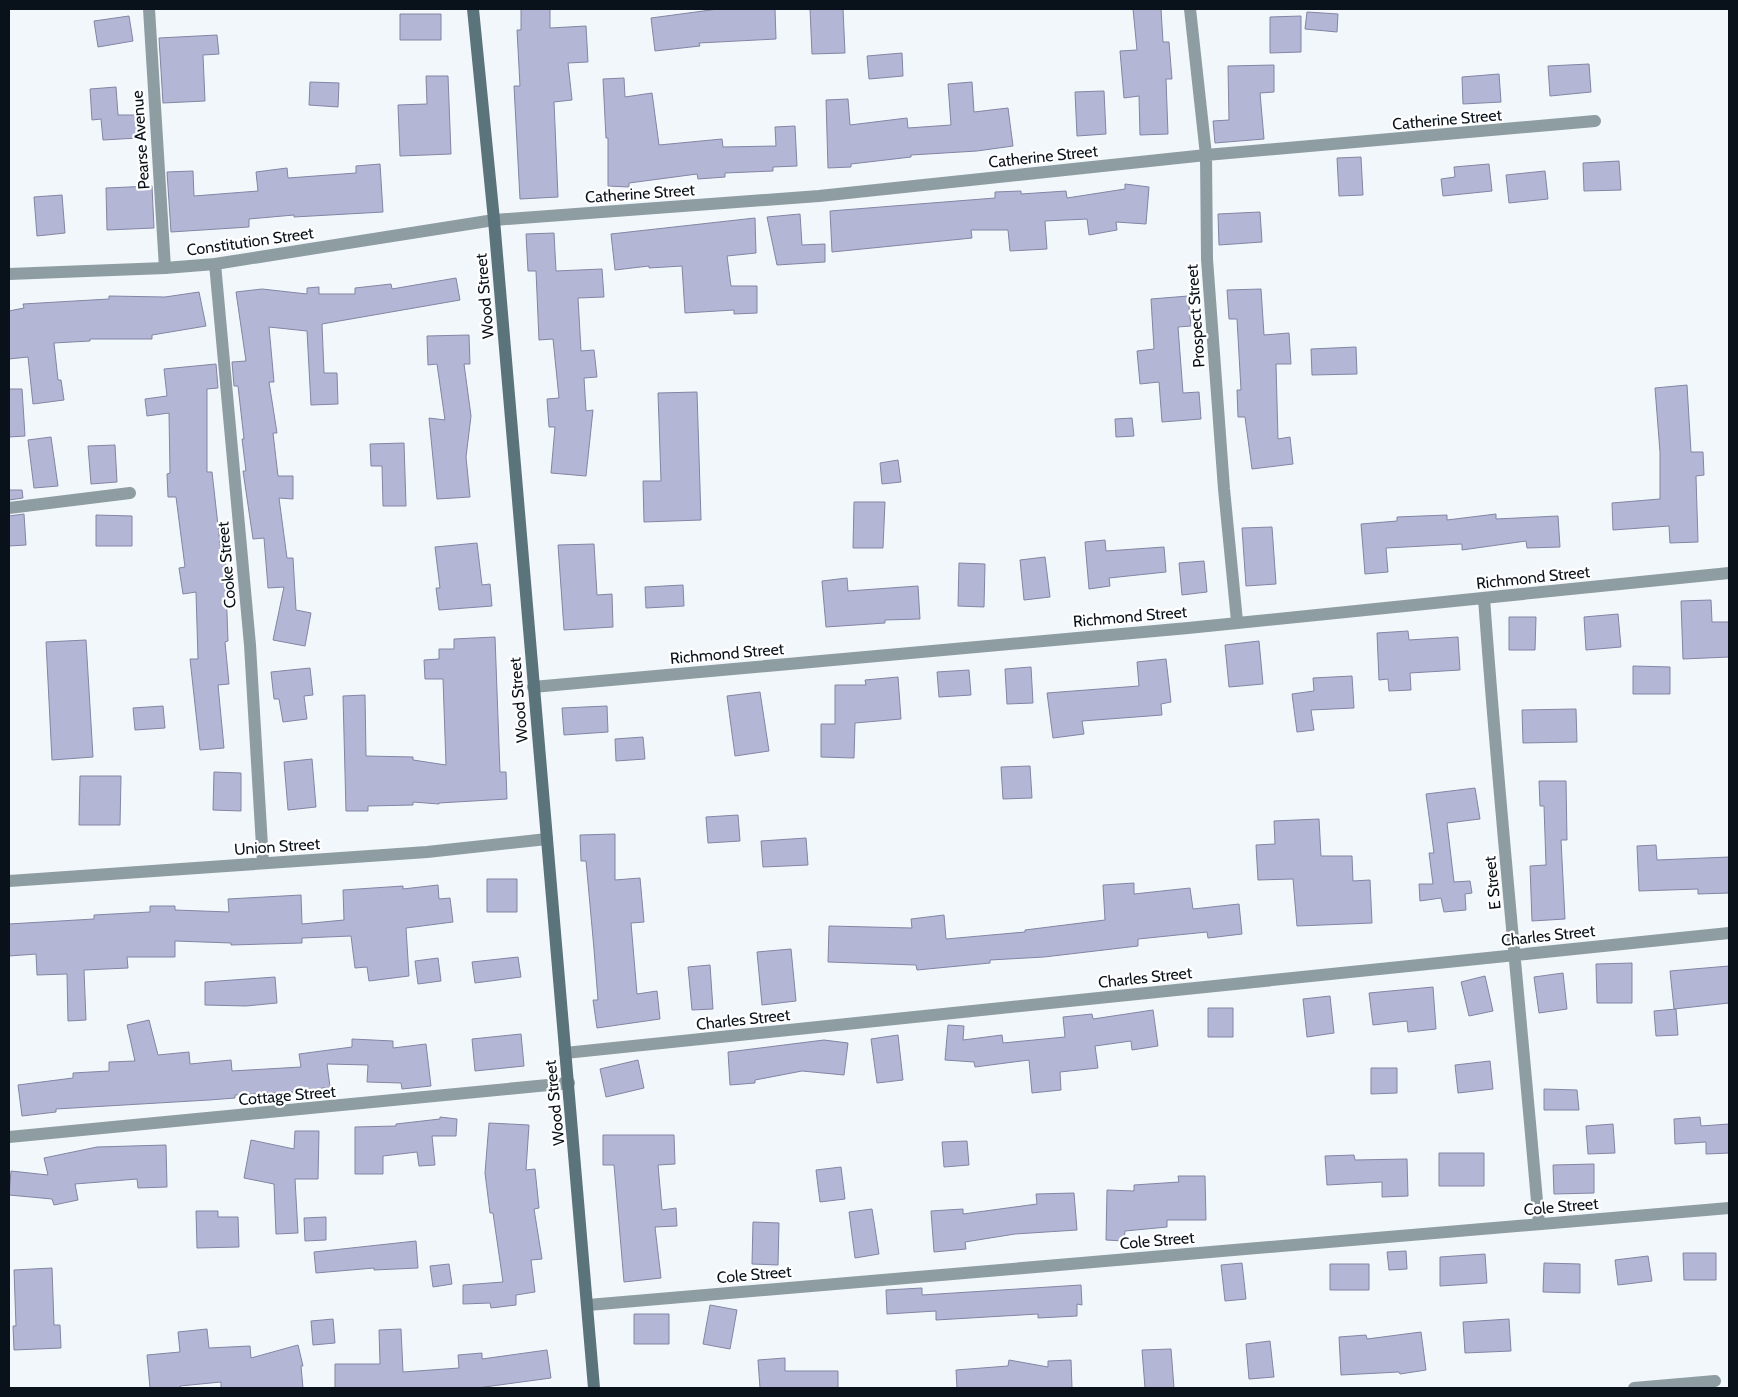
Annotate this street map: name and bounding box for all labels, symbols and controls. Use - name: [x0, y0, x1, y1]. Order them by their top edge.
- street label: Pearse Avenue: [128, 90, 153, 190]
- street label: Catherine Street: [1391, 105, 1503, 134]
- street label: Catherine Street: [987, 141, 1099, 172]
- street label: Catherine Street: [585, 180, 696, 207]
- street label: Constitution Street: [185, 223, 315, 260]
- street label: Wood Street: [471, 252, 498, 339]
- street label: Prospect Street: [1182, 263, 1209, 368]
- street label: Cooke Street: [213, 520, 240, 609]
- street label: Richmond Street: [1475, 562, 1591, 593]
- street label: Richmond Street: [1072, 602, 1188, 631]
- street label: Richmond Street: [669, 639, 785, 668]
- street label: Wood Street: [505, 656, 532, 743]
- street label: Union Street: [233, 834, 321, 859]
- street label: E Street: [1480, 855, 1505, 911]
- street label: Charles Street: [1500, 921, 1597, 950]
- street label: Charles Street: [1097, 963, 1194, 992]
- street label: Charles Street: [695, 1005, 792, 1034]
- street label: Wood Street: [541, 1059, 568, 1147]
- street label: Cottage Street: [238, 1082, 337, 1109]
- street label: Cole Street: [1523, 1194, 1600, 1219]
- street label: Cole Street: [1119, 1228, 1196, 1253]
- street label: Cole Street: [716, 1262, 793, 1287]

